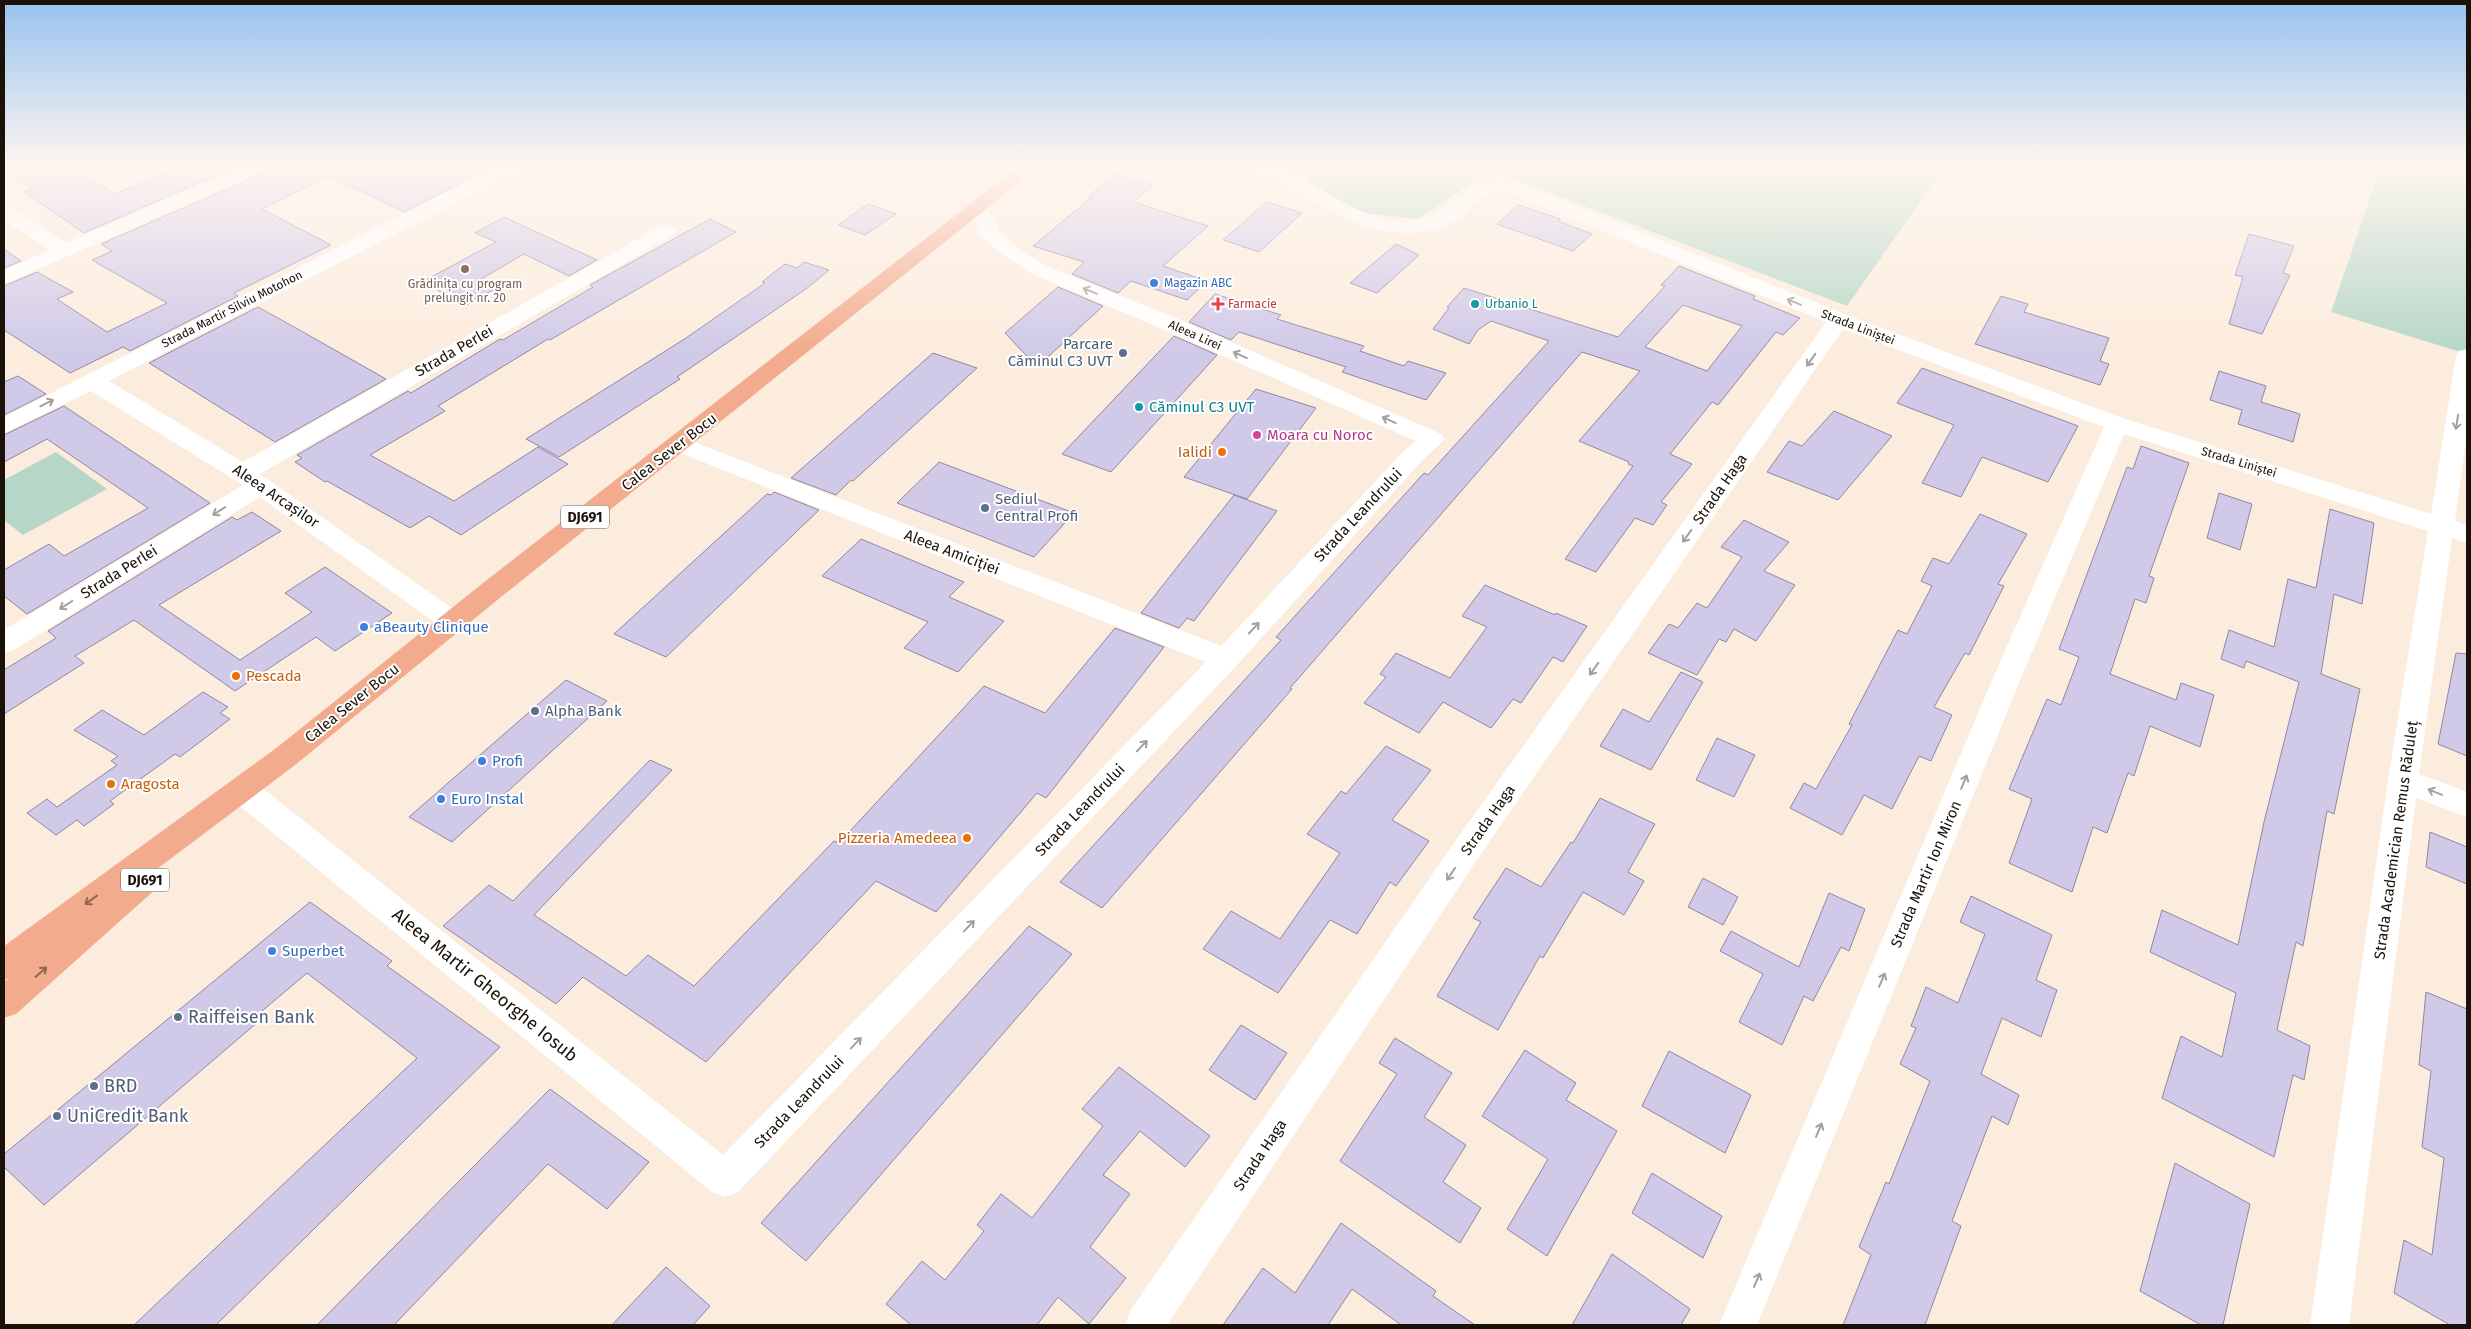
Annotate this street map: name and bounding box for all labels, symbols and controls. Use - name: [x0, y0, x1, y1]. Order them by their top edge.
- marker: Grădinița cu program prelungit nr. 20: [459, 263, 471, 275]
- street label: Strada Martir Silviu Motohon: [159, 267, 305, 351]
- place label: Magazin ABC: [1164, 276, 1232, 290]
- place label: Grădinița cu program prelungit nr. 20: [408, 277, 522, 305]
- marker: Magazin ABC: [1148, 277, 1160, 289]
- one-way arrow: [1083, 286, 1098, 296]
- one-way arrow: [1787, 296, 1802, 306]
- place label: Farmacie: [1228, 297, 1277, 311]
- place label: Urbanio L: [1485, 297, 1538, 311]
- marker: Farmacie: [1212, 298, 1224, 310]
- marker: Urbanio L: [1469, 298, 1481, 310]
- street label: Strada Liniștei: [1819, 306, 1897, 348]
- street label: Aleea Lirei: [1166, 317, 1224, 353]
- street label: Strada Perlei: [412, 321, 496, 381]
- place label: Parcare Căminul C3 UVT: [1008, 335, 1113, 370]
- marker: Parcare Căminul C3 UVT: [1117, 347, 1129, 359]
- one-way arrow: [1233, 349, 1248, 359]
- one-way arrow: [1806, 353, 1816, 367]
- one-way arrow: [39, 398, 54, 407]
- place label: Căminul C3 UVT: [1149, 398, 1255, 416]
- marker: Căminul C3 UVT: [1133, 401, 1145, 413]
- street label: Calea Sever Bocu: [618, 409, 720, 495]
- one-way arrow: [2451, 413, 2461, 429]
- one-way arrow: [1382, 414, 1397, 424]
- place label: Moara cu Noroc: [1267, 426, 1373, 444]
- marker: Moara cu Noroc: [1251, 429, 1263, 441]
- place label: Ialidi: [1178, 443, 1212, 461]
- street label: Strada Liniștei: [2199, 444, 2278, 481]
- marker: Ialidi: [1216, 446, 1228, 458]
- street label: Strada Haga: [1689, 450, 1751, 528]
- street label: Aleea Arcașilor: [229, 460, 323, 532]
- street label: Strada Leandrului: [1310, 465, 1406, 565]
- place label: Sediul Central Profi: [995, 490, 1078, 525]
- marker: Sediul Central Profi: [979, 502, 991, 514]
- one-way arrow: [213, 506, 227, 516]
- road number: DJ691: [561, 506, 609, 528]
- street label: Aleea Amiciției: [902, 526, 1002, 579]
- one-way arrow: [1682, 529, 1692, 543]
- street label: Strada Perlei: [77, 541, 161, 603]
- one-way arrow: [59, 600, 73, 610]
- place label: aBeauty Clinique: [374, 618, 489, 636]
- marker: aBeauty Clinique: [358, 621, 370, 633]
- one-way arrow: [1248, 622, 1260, 635]
- street label: Calea Sever Bocu: [301, 660, 403, 746]
- one-way arrow: [1589, 662, 1599, 676]
- place label: Pescada: [246, 667, 302, 685]
- marker: Pescada: [230, 670, 242, 682]
- place label: Alpha Bank: [545, 702, 622, 720]
- marker: Alpha Bank: [529, 705, 541, 717]
- street label: Strada Academician Remus Răduleț: [2370, 719, 2423, 961]
- one-way arrow: [1136, 740, 1148, 752]
- place label: Profi: [492, 752, 523, 770]
- marker: Profi: [476, 755, 488, 767]
- street label: Strada Leandrului: [1031, 760, 1129, 860]
- one-way arrow: [1961, 774, 1970, 789]
- place label: Aragosta: [121, 775, 180, 793]
- marker: Aragosta: [105, 778, 117, 790]
- street label: Strada Haga: [1457, 781, 1519, 859]
- one-way arrow: [2428, 787, 2443, 796]
- place label: Euro Instal: [451, 790, 524, 808]
- marker: Euro Instal: [435, 793, 447, 805]
- street label: Strada Martir Ion Miron: [1887, 798, 1965, 950]
- place label: Pizzeria Amedeea: [838, 829, 957, 847]
- marker: Pizzeria Amedeea: [961, 832, 973, 844]
- one-way arrow: [1446, 866, 1456, 880]
- road number: DJ691: [121, 868, 169, 892]
- one-way arrow: [84, 895, 98, 905]
- street label: Aleea Martir Gheorghe Iosub: [388, 903, 582, 1067]
- one-way arrow: [963, 920, 975, 932]
- place label: Superbet: [282, 942, 345, 960]
- marker: Superbet: [266, 945, 278, 957]
- one-way arrow: [35, 966, 48, 978]
- one-way arrow: [1877, 973, 1887, 988]
- place label: Raiffeisen Bank: [188, 1006, 315, 1028]
- marker: Raiffeisen Bank: [172, 1011, 184, 1023]
- one-way arrow: [850, 1037, 862, 1049]
- street label: Strada Leandrului: [750, 1052, 848, 1152]
- place label: BRD: [104, 1075, 137, 1097]
- marker: BRD: [88, 1080, 100, 1092]
- place label: UniCredit Bank: [67, 1105, 189, 1127]
- marker: UniCredit Bank: [51, 1110, 63, 1122]
- street label: Strada Haga: [1230, 1116, 1290, 1194]
- one-way arrow: [1815, 1123, 1825, 1138]
- one-way arrow: [1753, 1273, 1762, 1288]

